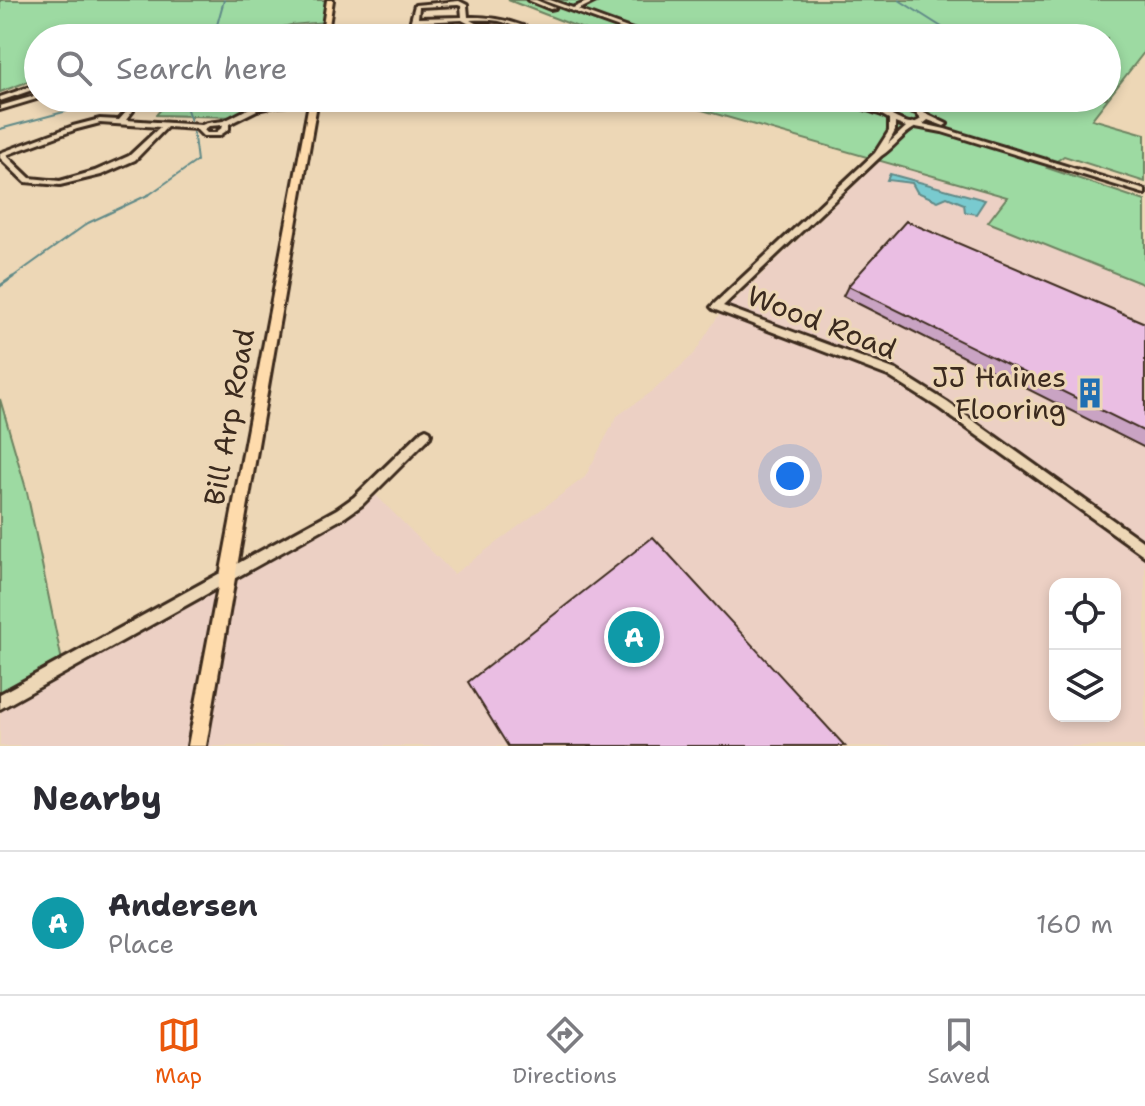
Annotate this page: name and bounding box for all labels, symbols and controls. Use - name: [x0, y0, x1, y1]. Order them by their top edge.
- search box: [24, 24, 1121, 112]
- icon: search: [52, 46, 96, 90]
- text: Search here: [116, 48, 287, 89]
- street label: Wood Road: [742, 276, 902, 368]
- street label: Bill Arp Road: [195, 326, 263, 508]
- place label: JJ Haines Flooring: [932, 358, 1066, 428]
- building icon: JJ Haines Flooring: [1073, 376, 1107, 410]
- your location: [770, 456, 810, 496]
- map controls: [1049, 578, 1121, 722]
- button: locate: [1049, 578, 1121, 650]
- pin: A: [608, 607, 660, 667]
- button: layers: [1049, 650, 1121, 722]
- text: Nearby: [32, 775, 162, 821]
- text: Andersen: [108, 885, 258, 926]
- text: A: [48, 906, 68, 941]
- text: 160 m: [1036, 906, 1113, 941]
- text: Place: [108, 926, 174, 961]
- tab: Map: [155, 1013, 202, 1090]
- tab: Directions: [512, 1013, 617, 1090]
- tab: Saved: [927, 1013, 990, 1090]

